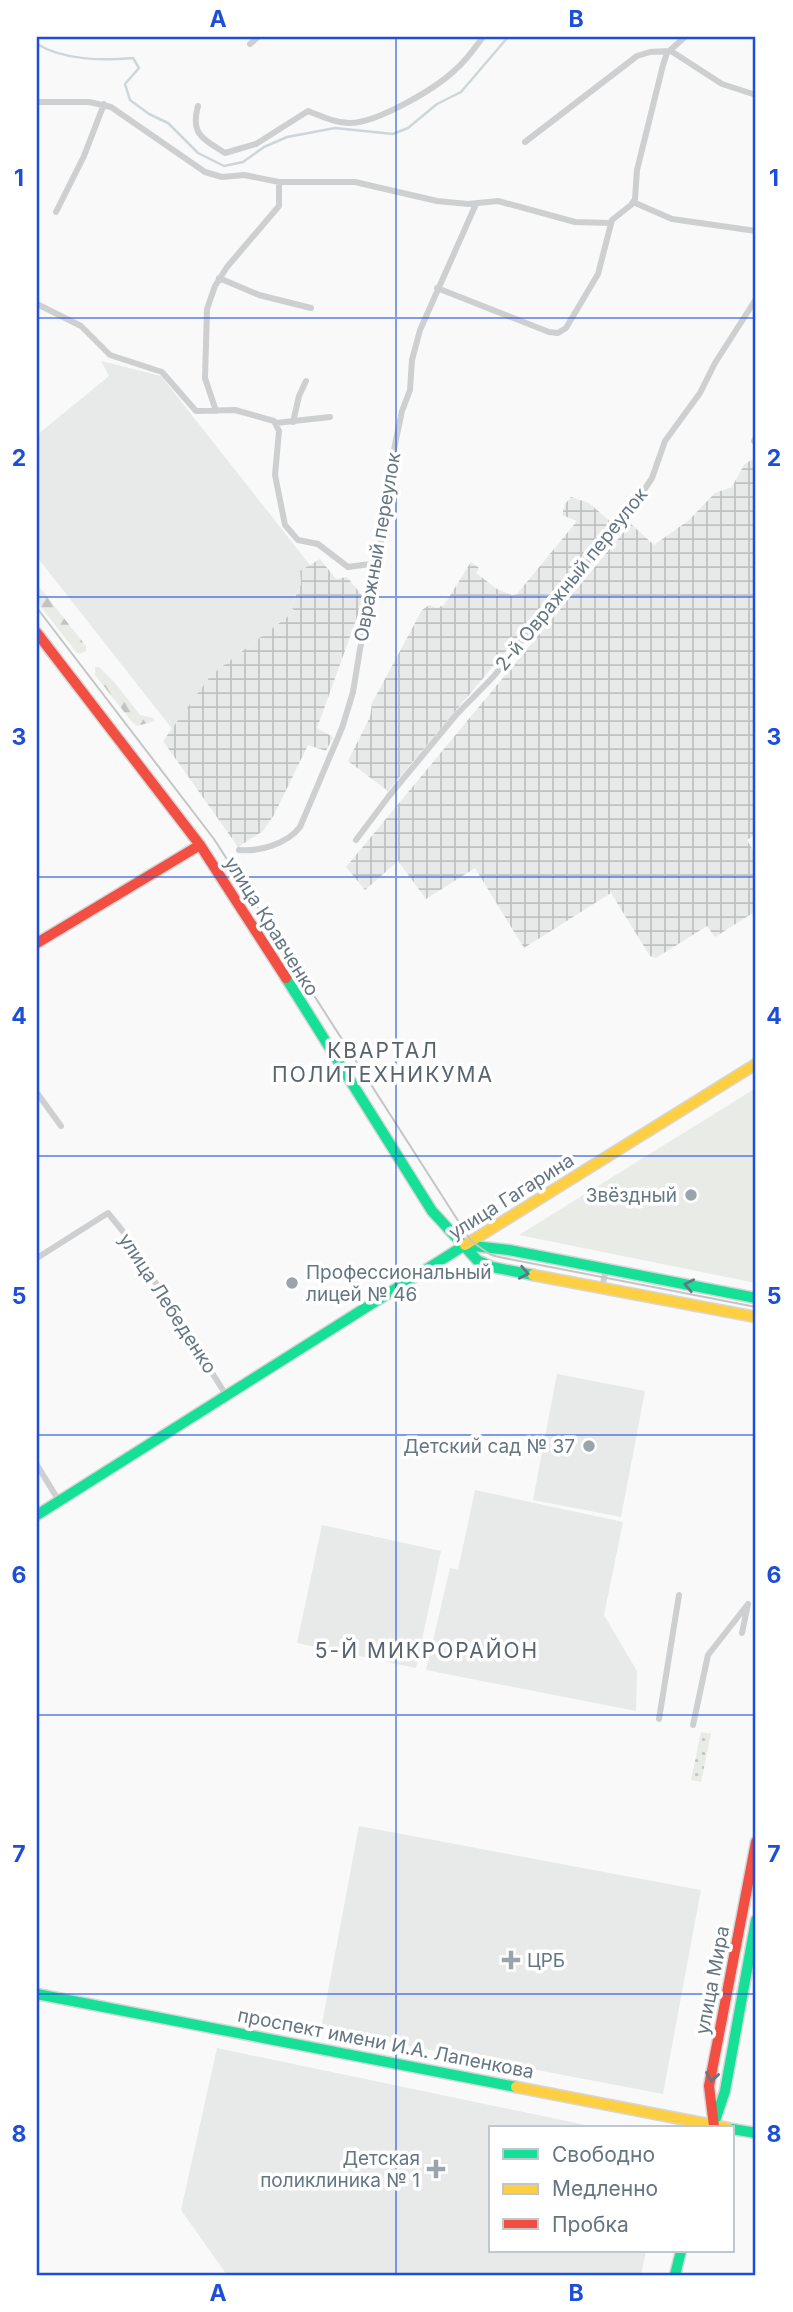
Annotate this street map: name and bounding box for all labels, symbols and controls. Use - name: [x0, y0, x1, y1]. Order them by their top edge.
- text: A: [209, 5, 227, 33]
- text: B: [568, 5, 584, 33]
- text: 1: [14, 164, 24, 192]
- text: 1: [769, 164, 779, 192]
- text: 2: [12, 444, 26, 472]
- text: 2: [767, 444, 781, 472]
- street label: Овражный переулок: [349, 450, 406, 644]
- street label: 2-й Овражный переулок: [490, 483, 653, 675]
- text: 3: [12, 723, 26, 751]
- text: 3: [767, 723, 781, 751]
- street label: улица Кравченко: [219, 852, 324, 1000]
- text: 4: [11, 1002, 27, 1030]
- text: 4: [766, 1002, 782, 1030]
- district label: КВАРТАЛ ПОЛИТЕХНИКУМА: [272, 1038, 494, 1087]
- street label: улица Гагарина: [444, 1149, 578, 1244]
- place label: Звёздный: [586, 1184, 677, 1207]
- marker: Звёздный: [683, 1187, 699, 1203]
- street label: улица Лебеденко: [114, 1229, 221, 1378]
- place label: Профессиональный лицей № 46: [306, 1261, 492, 1306]
- one-way arrow: [518, 1264, 530, 1279]
- marker: Профессиональный лицей № 46: [284, 1275, 300, 1291]
- one-way arrow: [683, 1278, 695, 1293]
- text: 5: [12, 1282, 26, 1310]
- text: 5: [767, 1282, 781, 1310]
- place label: Детский сад № 37: [403, 1435, 575, 1458]
- marker: Детский сад № 37: [581, 1438, 597, 1454]
- text: 6: [12, 1561, 26, 1589]
- text: 6: [767, 1561, 781, 1589]
- district label: 5-Й МИКРОРАЙОН: [315, 1637, 539, 1663]
- text: 7: [12, 1840, 26, 1868]
- text: 7: [767, 1840, 781, 1868]
- street label: улица Мира: [691, 1924, 734, 2036]
- place label: ЦРБ: [527, 1949, 565, 1972]
- marker: ЦРБ: [501, 1950, 521, 1970]
- street label: проспект имени И.А. Лапенкова: [236, 2003, 536, 2084]
- one-way arrow: [704, 2071, 719, 2083]
- text: 8: [12, 2120, 26, 2148]
- text: 8: [767, 2120, 781, 2148]
- legend: [489, 2126, 734, 2252]
- text: Свободно: [552, 2142, 655, 2167]
- place label: Детская поликлиника № 1: [260, 2147, 420, 2192]
- marker: Детская поликлиника № 1: [426, 2159, 446, 2179]
- text: Медленно: [552, 2176, 658, 2201]
- text: Пробка: [552, 2212, 629, 2237]
- text: A: [209, 2279, 227, 2307]
- text: B: [568, 2279, 584, 2307]

